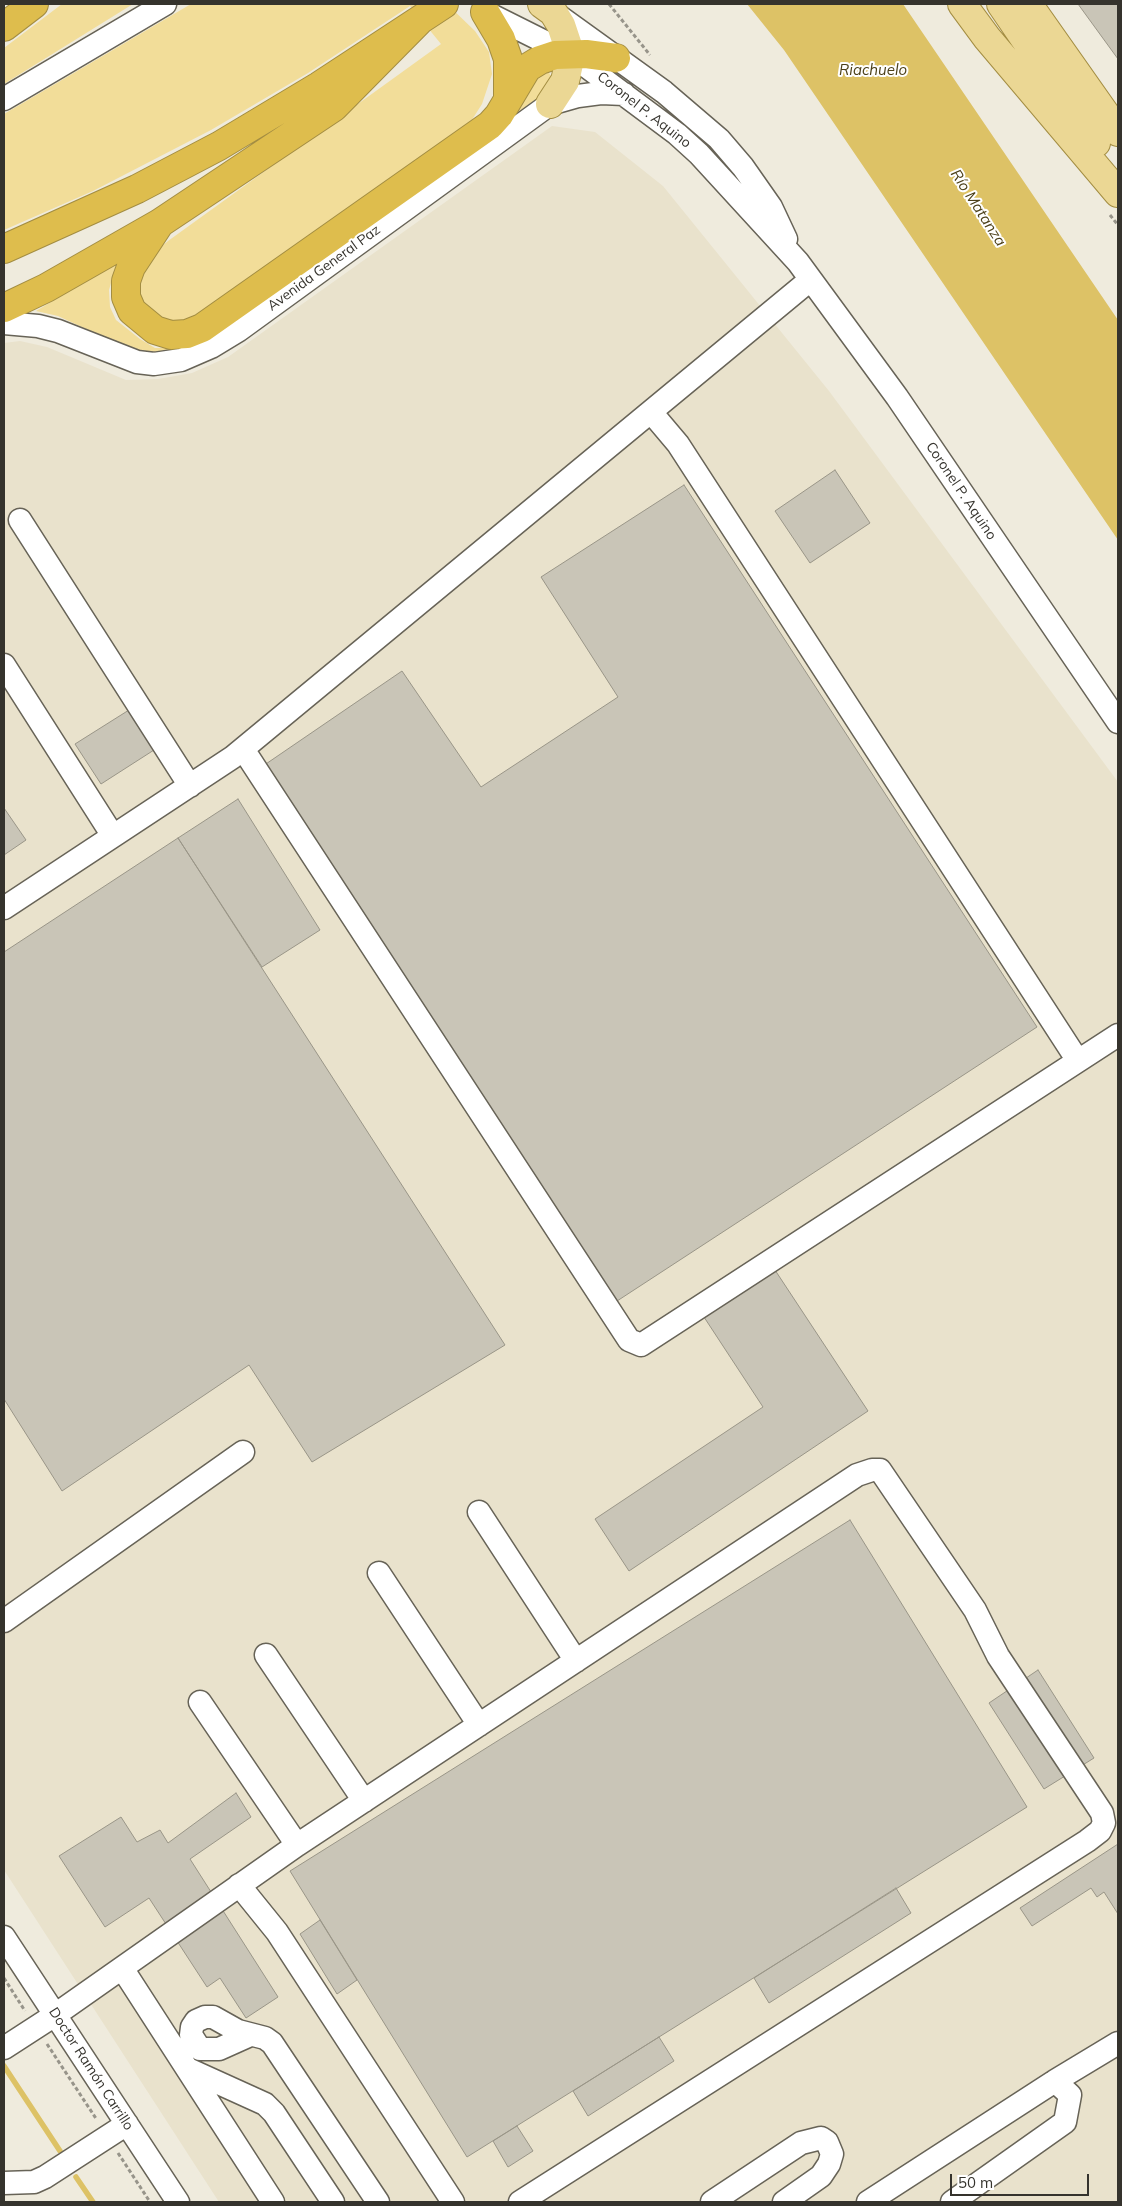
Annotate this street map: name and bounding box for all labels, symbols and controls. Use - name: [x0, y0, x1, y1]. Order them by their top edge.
- water label: Riachuelo: [839, 61, 907, 79]
- street label: Coronel P. Aquino: [594, 68, 694, 152]
- water label: Río Matanza: [946, 166, 1010, 250]
- street label: Avenida General Paz: [264, 221, 384, 315]
- street label: Coronel P. Aquino: [922, 439, 1000, 543]
- street label: Doctor Ramón Carrillo: [45, 2004, 137, 2134]
- scale bar: [952, 2164, 1091, 2196]
- text: 50 m: [958, 2173, 993, 2192]

